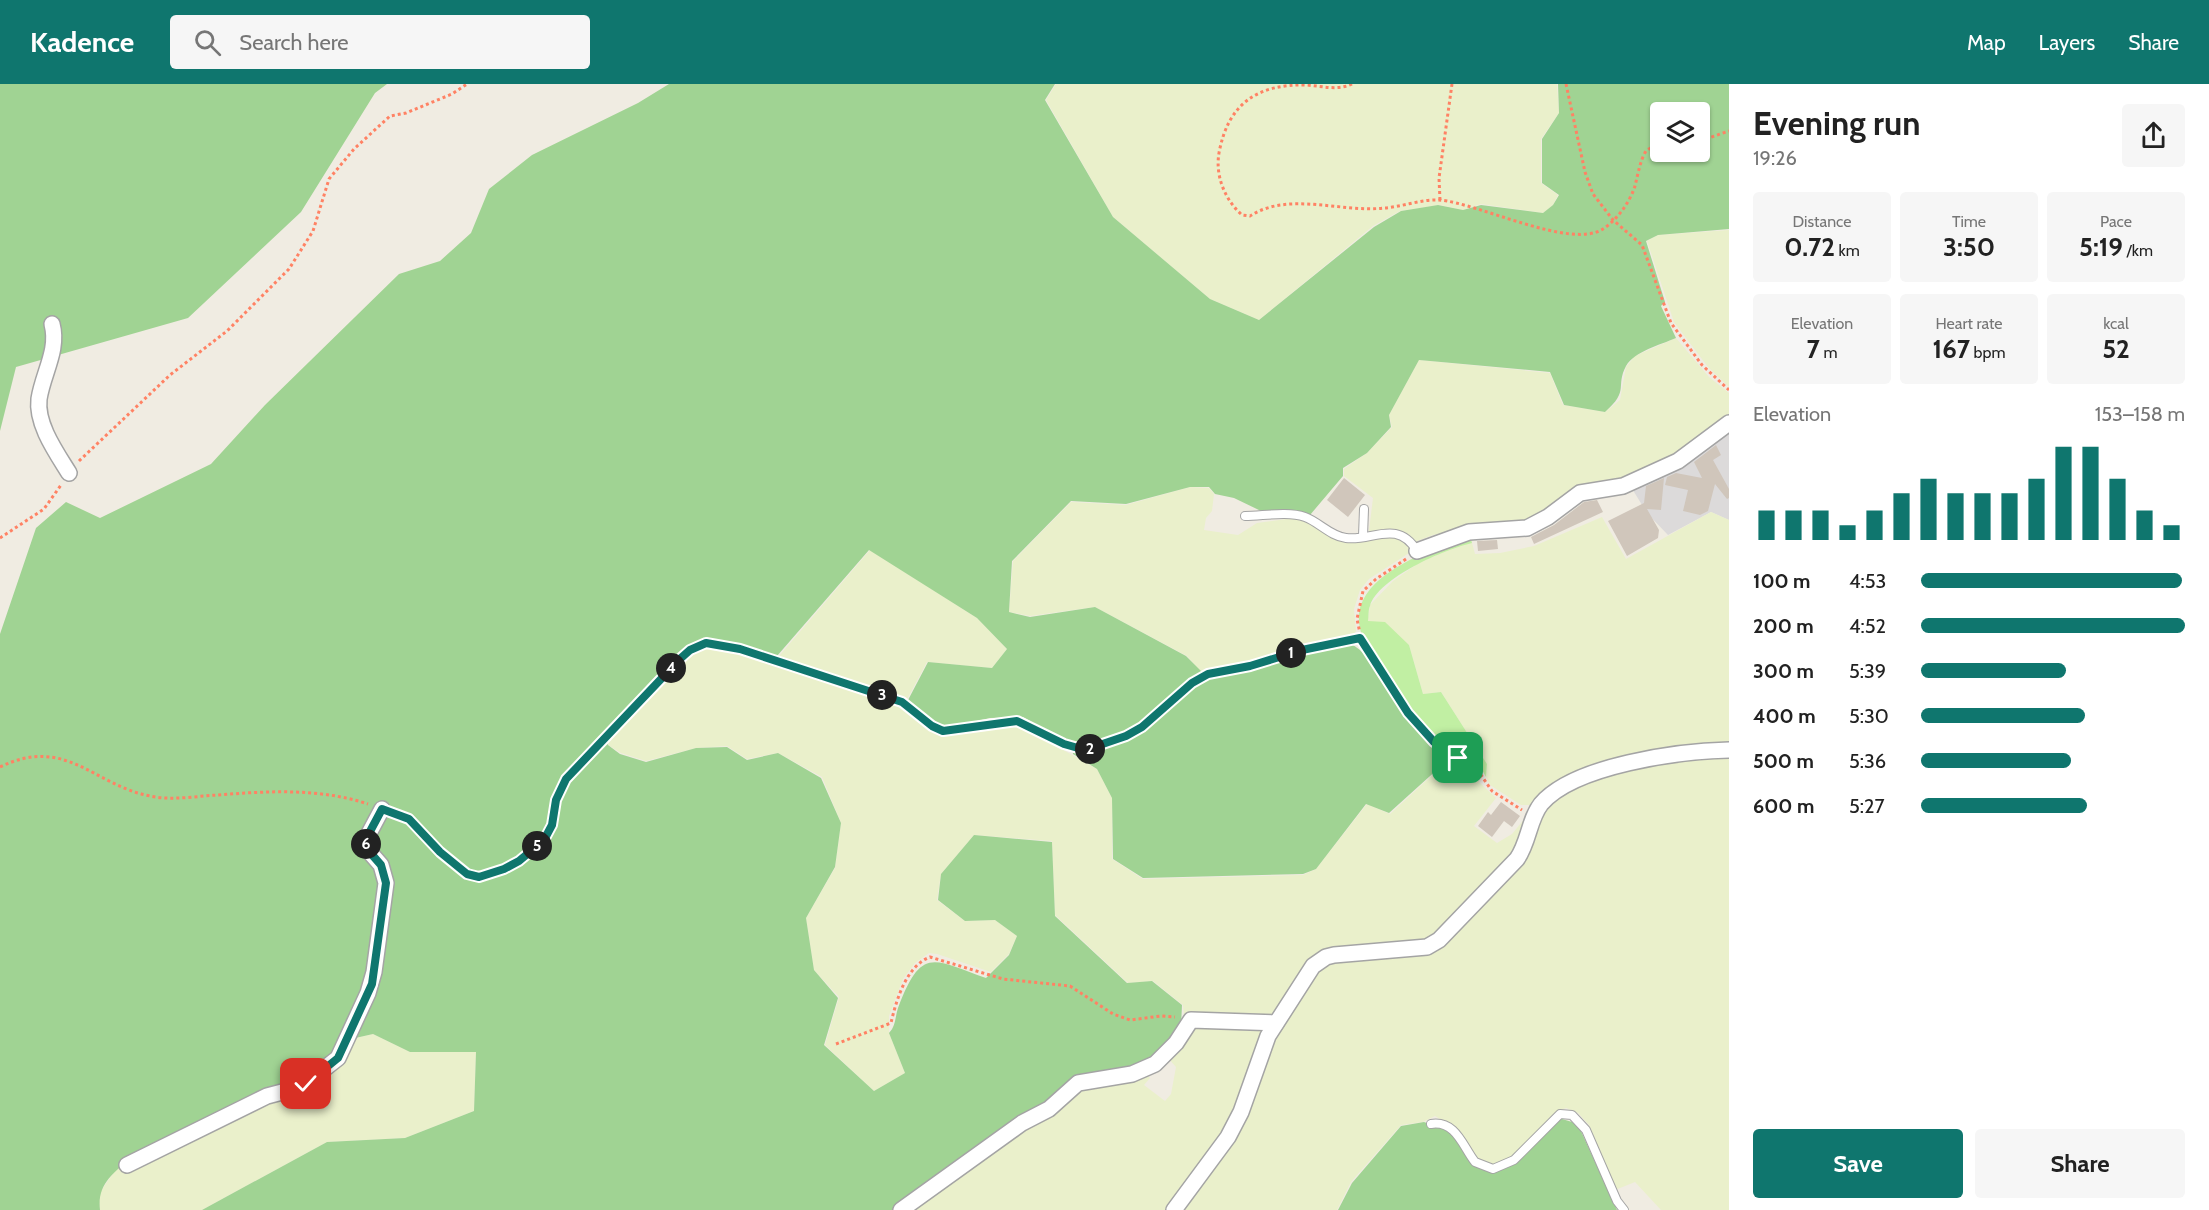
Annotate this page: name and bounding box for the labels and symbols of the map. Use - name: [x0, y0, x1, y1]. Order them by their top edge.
- pin: 1: [1276, 638, 1306, 668]
- pin: 4: [656, 653, 686, 683]
- pin: 3: [867, 680, 897, 710]
- pin: [1432, 732, 1483, 783]
- pin: 2: [1075, 734, 1105, 764]
- pin: 6: [351, 829, 381, 859]
- pin: 5: [522, 831, 552, 861]
- pin: [280, 1058, 331, 1109]

